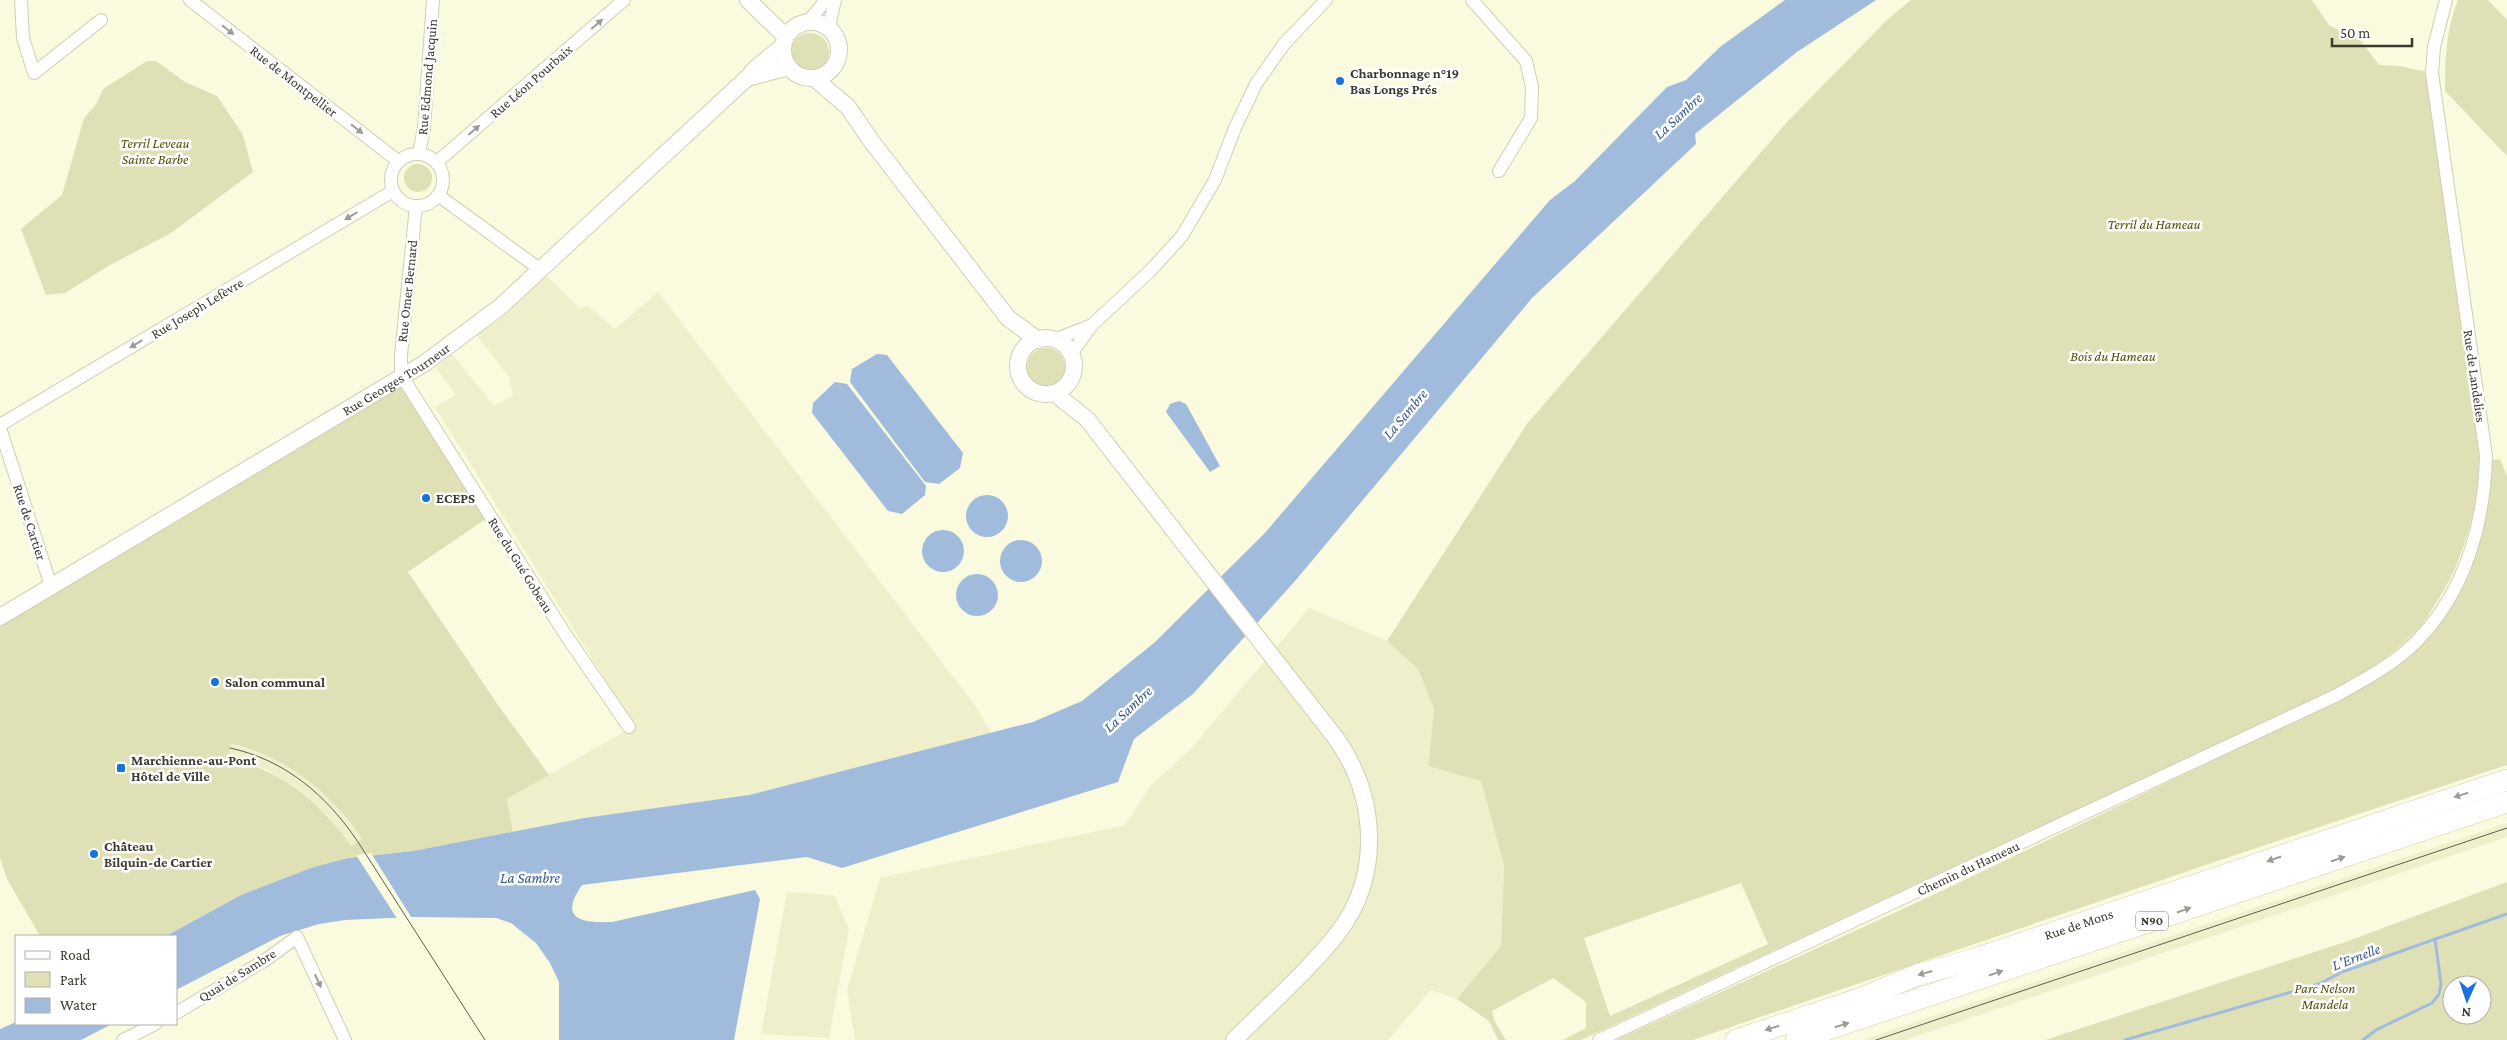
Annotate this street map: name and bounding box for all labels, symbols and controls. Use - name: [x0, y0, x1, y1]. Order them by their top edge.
- scale bar: [2332, 15, 2412, 47]
- street label: Rue Edmond Jacquin: [414, 18, 440, 136]
- one-way arrow: [590, 18, 603, 29]
- one-way arrow: [221, 24, 234, 35]
- text: 50 m: [2340, 25, 2370, 41]
- street label: Rue Léon Pourbaix: [487, 41, 576, 121]
- street label: Rue de Montpellier: [247, 42, 341, 120]
- place label: Charbonnage n°19 Bas Longs Prés: [1350, 65, 1459, 97]
- marker: Charbonnage n°19 Bas Longs Prés: [1334, 75, 1346, 87]
- water label: La Sambre: [1651, 90, 1706, 142]
- one-way arrow: [350, 124, 363, 135]
- one-way arrow: [468, 125, 480, 136]
- park label: Terril Leveau Sainte Barbe: [120, 135, 190, 167]
- one-way arrow: [345, 212, 358, 221]
- park label: Terril du Hameau: [2107, 216, 2201, 232]
- street label: Rue Omer Bernard: [394, 238, 420, 343]
- street label: Rue Joseph Lefèvre: [148, 274, 246, 342]
- street label: Rue de Landelies: [2461, 329, 2489, 423]
- one-way arrow: [130, 339, 143, 348]
- street label: Rue Georges Tourneur: [339, 339, 453, 419]
- park label: Bois du Hameau: [2070, 348, 2156, 364]
- water label: La Sambre: [1380, 386, 1431, 442]
- street label: Rue de Cartier: [10, 482, 50, 562]
- place label: ECEPS: [436, 490, 475, 506]
- marker: ECEPS: [420, 492, 432, 504]
- street label: Rue du Gué Gobeau: [485, 514, 557, 616]
- place label: Salon communal: [225, 674, 325, 690]
- marker: Salon communal: [209, 676, 221, 688]
- water label: La Sambre: [1101, 683, 1156, 735]
- place label: Marchienne-au-Pont Hôtel de Ville: [131, 752, 257, 784]
- marker: Marchienne-au-Pont Hôtel de Ville: [115, 762, 127, 774]
- one-way arrow: [2453, 792, 2468, 799]
- street label: Chemin du Hameau: [1914, 837, 2022, 899]
- place label: Château Bilquin-de Cartier: [104, 838, 213, 870]
- marker: Château Bilquin-de Cartier: [88, 848, 100, 860]
- one-way arrow: [2330, 854, 2345, 862]
- one-way arrow: [2266, 855, 2281, 863]
- water label: La Sambre: [500, 870, 560, 886]
- street label: Rue de Mons: [2042, 905, 2115, 943]
- one-way arrow: [2176, 906, 2191, 914]
- road number: N90: [2136, 911, 2168, 930]
- legend: [15, 935, 178, 1025]
- water label: L'Ernelle: [2330, 940, 2383, 974]
- street label: Quai de Sambre: [195, 945, 279, 1005]
- text: Road: [60, 947, 91, 963]
- one-way arrow: [1989, 969, 2004, 977]
- one-way arrow: [1918, 970, 1933, 978]
- text: Park: [60, 972, 87, 988]
- one-way arrow: [314, 974, 322, 988]
- north arrow: [2442, 975, 2492, 1025]
- park label: Parc Nelson Mandela: [2295, 980, 2355, 1012]
- text: Water: [60, 997, 97, 1013]
- text: N: [2461, 1005, 2472, 1021]
- one-way arrow: [1835, 1020, 1850, 1028]
- one-way arrow: [1765, 1025, 1780, 1032]

